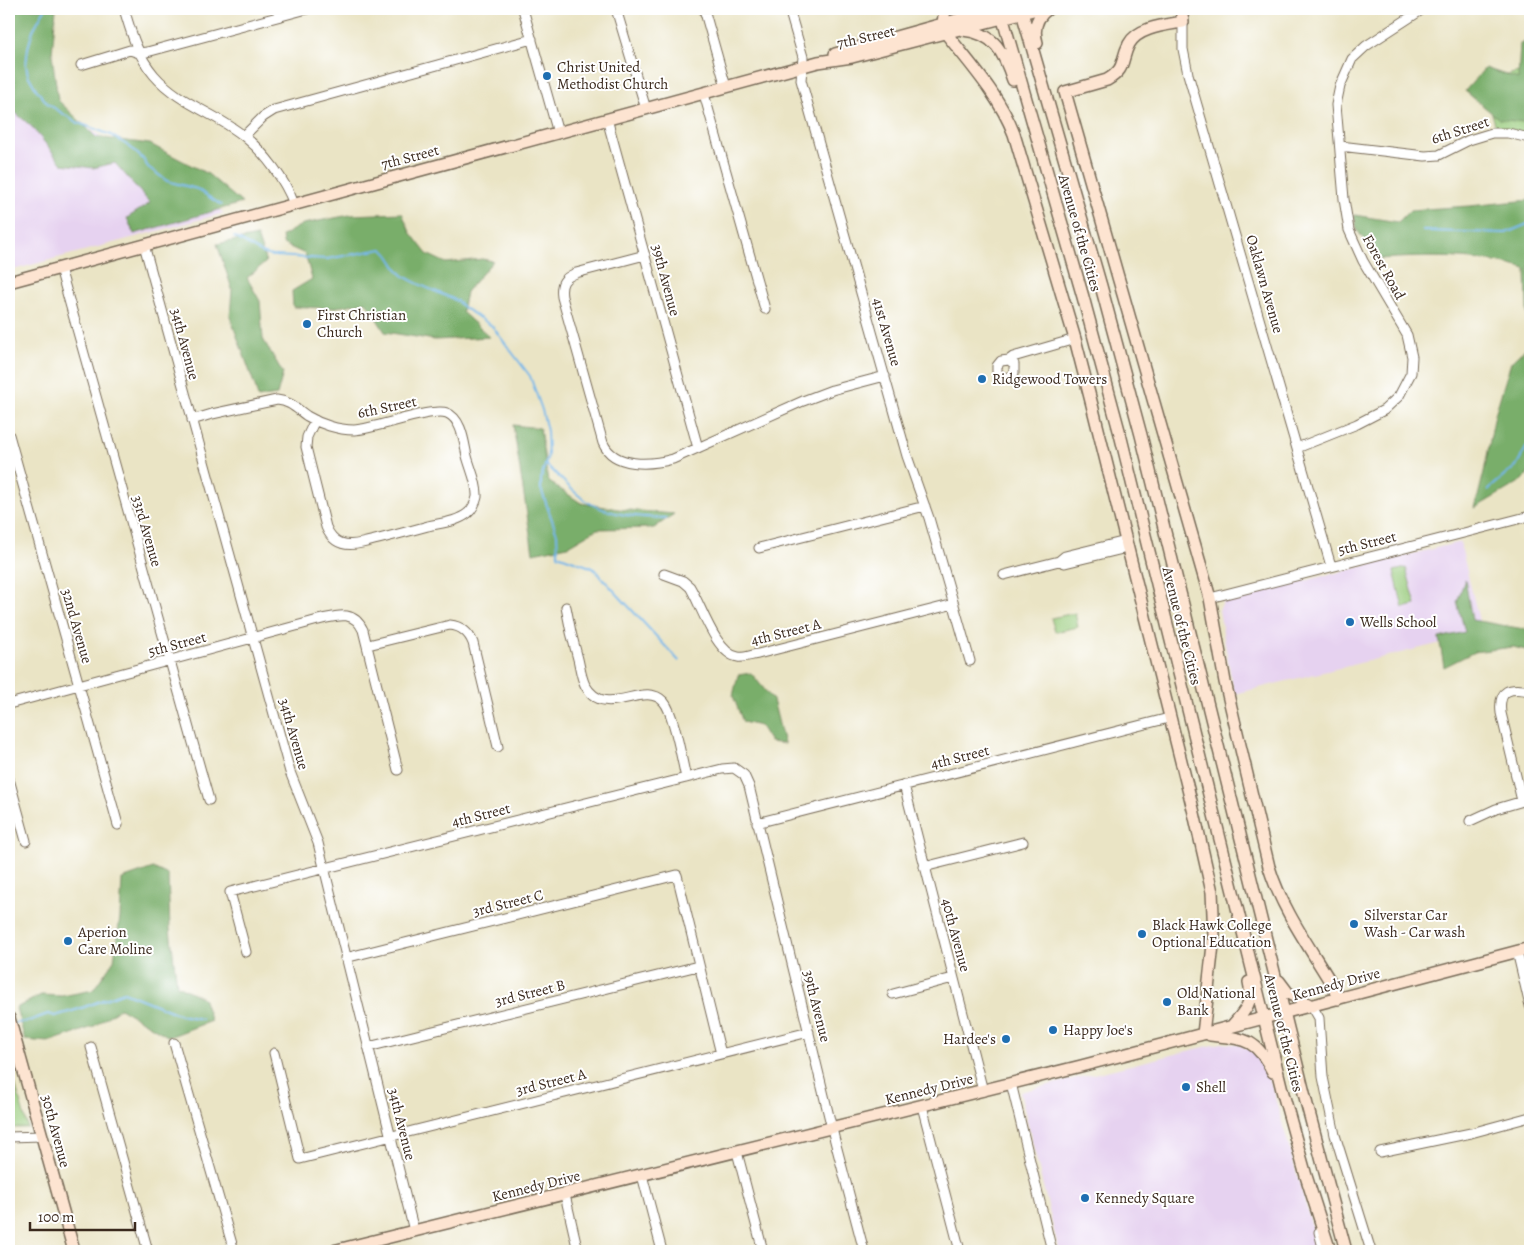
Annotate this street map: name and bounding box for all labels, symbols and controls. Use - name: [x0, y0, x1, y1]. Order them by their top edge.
- street label: 7th Street: [835, 21, 897, 53]
- place label: Christ United Methodist Church: [557, 57, 668, 94]
- marker: Christ United Methodist Church: [541, 70, 553, 82]
- street label: 6th Street: [1428, 111, 1492, 149]
- street label: 7th Street: [379, 140, 441, 174]
- street label: Avenue of the Cities: [1053, 171, 1106, 294]
- street label: Forest Road: [1358, 231, 1411, 304]
- street label: Oaklawn Avenue: [1241, 232, 1289, 336]
- street label: 39th Avenue: [647, 242, 685, 318]
- street label: 41st Avenue: [868, 295, 906, 369]
- place label: First Christian Church: [317, 305, 406, 342]
- street label: 34th Avenue: [166, 306, 204, 382]
- marker: First Christian Church: [301, 318, 313, 330]
- place label: Ridgewood Towers: [992, 369, 1107, 389]
- marker: Ridgewood Towers: [976, 373, 988, 385]
- street label: 6th Street: [356, 391, 418, 423]
- street label: 33rd Avenue: [127, 493, 167, 569]
- street label: 5th Street: [1336, 526, 1398, 560]
- street label: Avenue of the Cities: [1157, 564, 1206, 687]
- street label: 32nd Avenue: [57, 586, 97, 666]
- place label: Wells School: [1359, 612, 1437, 632]
- street label: 4th Street A: [749, 614, 823, 650]
- marker: Wells School: [1344, 616, 1356, 628]
- street label: 5th Street: [146, 627, 208, 661]
- street label: 34th Avenue: [274, 696, 314, 772]
- street label: 4th Street: [929, 740, 991, 774]
- street label: 4th Street: [450, 798, 512, 832]
- street label: 3rd Street C: [471, 885, 545, 921]
- street label: 40th Avenue: [937, 896, 975, 974]
- place label: Silverstar Car Wash - Car wash: [1363, 905, 1465, 942]
- place label: Black Hawk College Optional Education: [1152, 915, 1272, 952]
- marker: Silverstar Car Wash - Car wash: [1348, 918, 1360, 930]
- place label: Aperion Care Moline: [77, 922, 153, 959]
- marker: Black Hawk College Optional Education: [1136, 928, 1148, 940]
- marker: Aperion Care Moline: [62, 935, 74, 947]
- street label: Kennedy Drive: [1290, 963, 1382, 1005]
- street label: 39th Avenue: [798, 968, 836, 1044]
- street label: Avenue of the Cities: [1259, 971, 1308, 1094]
- street label: 3rd Street B: [493, 975, 567, 1011]
- place label: Old National Bank: [1177, 983, 1255, 1020]
- marker: Old National Bank: [1161, 996, 1173, 1008]
- place label: Happy Joe's: [1063, 1020, 1133, 1040]
- marker: Happy Joe's: [1047, 1024, 1059, 1036]
- place label: Hardee's: [943, 1029, 996, 1049]
- marker: Hardee's: [1000, 1033, 1012, 1045]
- street label: 3rd Street A: [514, 1064, 588, 1100]
- street label: Kennedy Drive: [883, 1068, 975, 1110]
- place label: Shell: [1196, 1077, 1226, 1097]
- marker: Shell: [1180, 1081, 1192, 1093]
- street label: 34th Avenue: [383, 1086, 421, 1162]
- street label: 30th Avenue: [37, 1092, 75, 1170]
- street label: Kennedy Drive: [490, 1165, 582, 1207]
- place label: Kennedy Square: [1095, 1188, 1195, 1208]
- marker: Kennedy Square: [1079, 1192, 1091, 1204]
- scale bar: [30, 1200, 135, 1232]
- text: 100 m: [38, 1207, 75, 1227]

